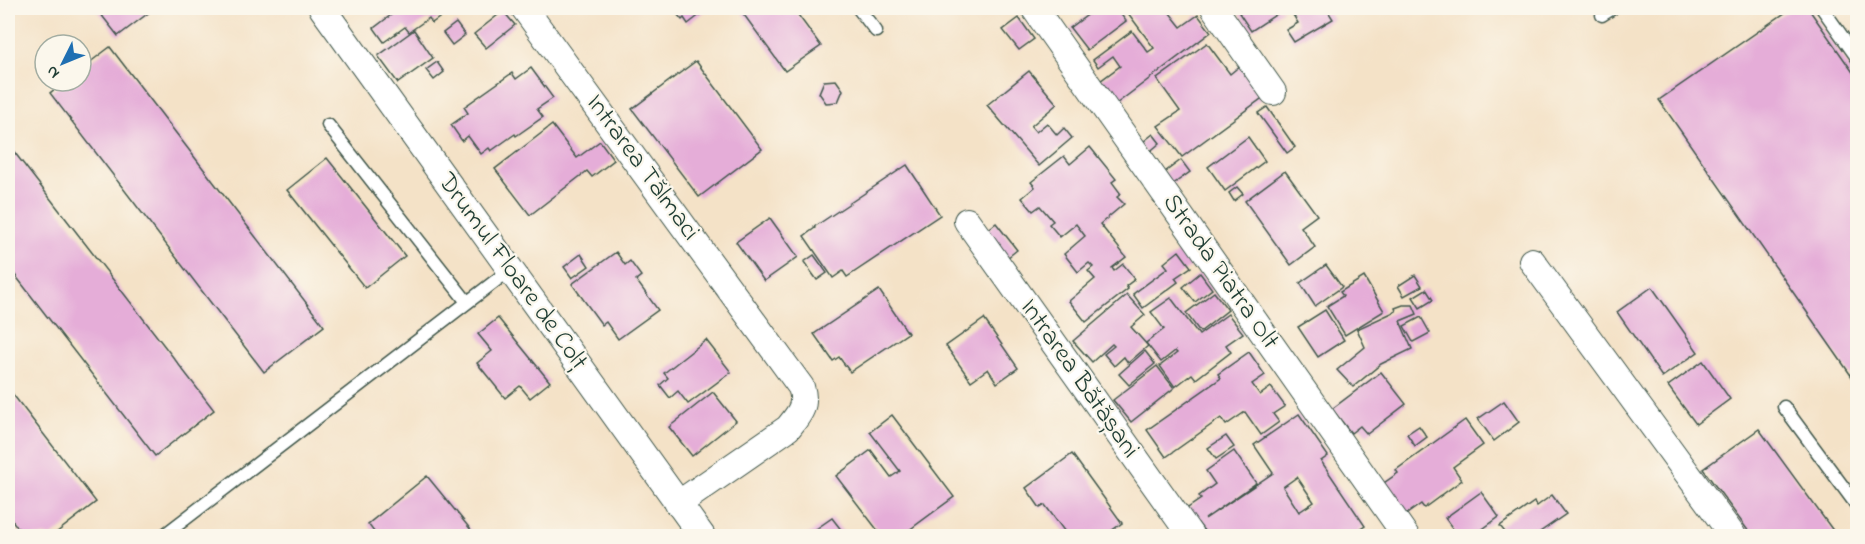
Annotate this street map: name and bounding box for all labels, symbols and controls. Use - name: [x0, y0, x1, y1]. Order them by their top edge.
- north arrow: [33, 33, 93, 93]
- text: N: [41, 60, 66, 84]
- street label: Intrarea Tălmaci: [576, 87, 708, 249]
- street label: Drumul Floare de Colț: [427, 165, 597, 379]
- street label: Strada Piatra Olt: [1152, 186, 1288, 358]
- street label: Intrarea Bătășani: [1010, 291, 1148, 467]

